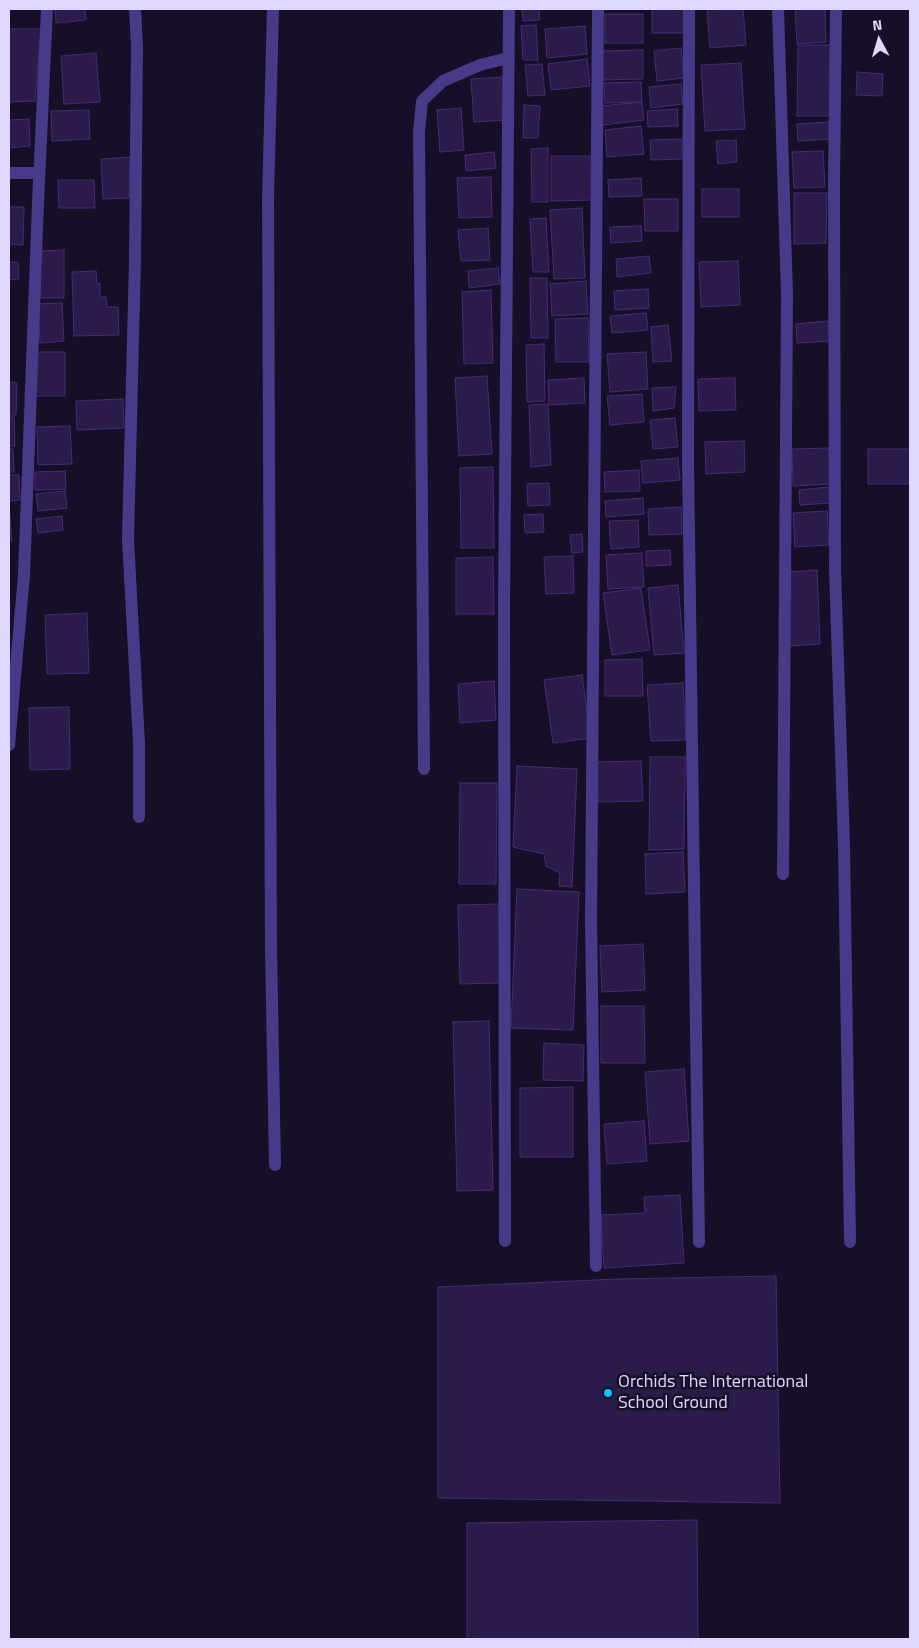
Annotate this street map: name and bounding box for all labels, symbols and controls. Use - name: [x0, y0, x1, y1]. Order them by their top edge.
- text: N: [871, 14, 883, 36]
- north arrow: [854, 15, 904, 65]
- place label: Orchids The International School Ground: [618, 1372, 808, 1415]
- marker: Orchids The International School Ground: [602, 1387, 614, 1399]

